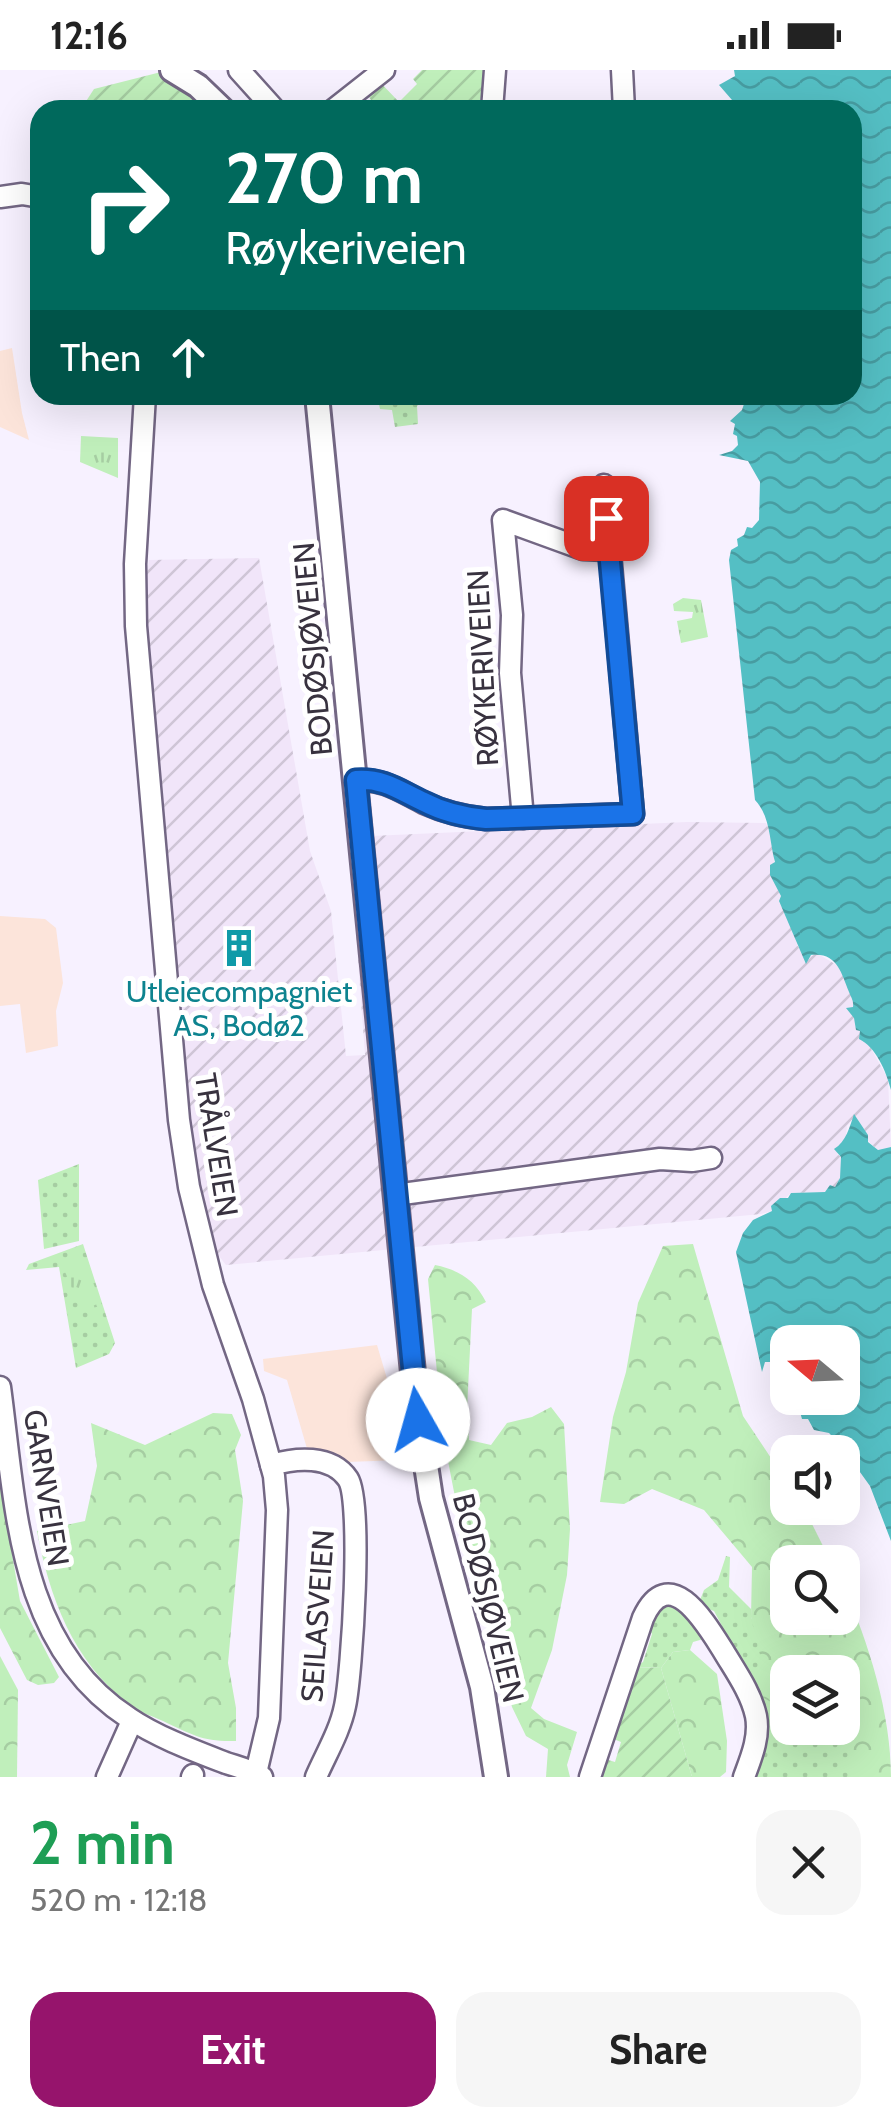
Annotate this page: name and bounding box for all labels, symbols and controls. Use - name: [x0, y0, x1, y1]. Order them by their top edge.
- text: 12:16: [50, 12, 128, 59]
- text: 270 m: [225, 135, 423, 221]
- icon: right: [60, 140, 190, 270]
- text: Røykeriveien: [225, 221, 467, 275]
- icon: ahead: [161, 330, 216, 385]
- text: Then: [60, 334, 141, 381]
- pin: [564, 476, 649, 561]
- icon: arrive: [579, 491, 634, 546]
- street label: BODØSJØVEIEN: [285, 541, 340, 757]
- street label: RØYKERIVEIEN: [459, 569, 506, 767]
- building icon: Utleiecompagniet AS, Bodø2: [218, 927, 260, 969]
- place label: Utleiecompagniet AS, Bodø2: [126, 973, 352, 1044]
- street label: TRÅLVEIEN: [187, 1070, 246, 1219]
- north arrow: [770, 1325, 860, 1415]
- map controls: [770, 1325, 860, 1745]
- position arrow: [366, 1368, 470, 1472]
- street label: GARNVEIEN: [16, 1407, 77, 1569]
- button: sound: [770, 1435, 860, 1525]
- street label: BODØSJØVEIEN: [445, 1490, 532, 1706]
- street label: SEILASVEIEN: [293, 1528, 342, 1704]
- button: search: [770, 1545, 860, 1635]
- button: layers: [770, 1655, 860, 1745]
- text: 2 min: [30, 1806, 175, 1879]
- button: close: [756, 1810, 861, 1915]
- text: 520 m · 12:18: [30, 1880, 207, 1919]
- button: Exit: [30, 1992, 436, 2107]
- button: Share: [456, 1992, 861, 2107]

